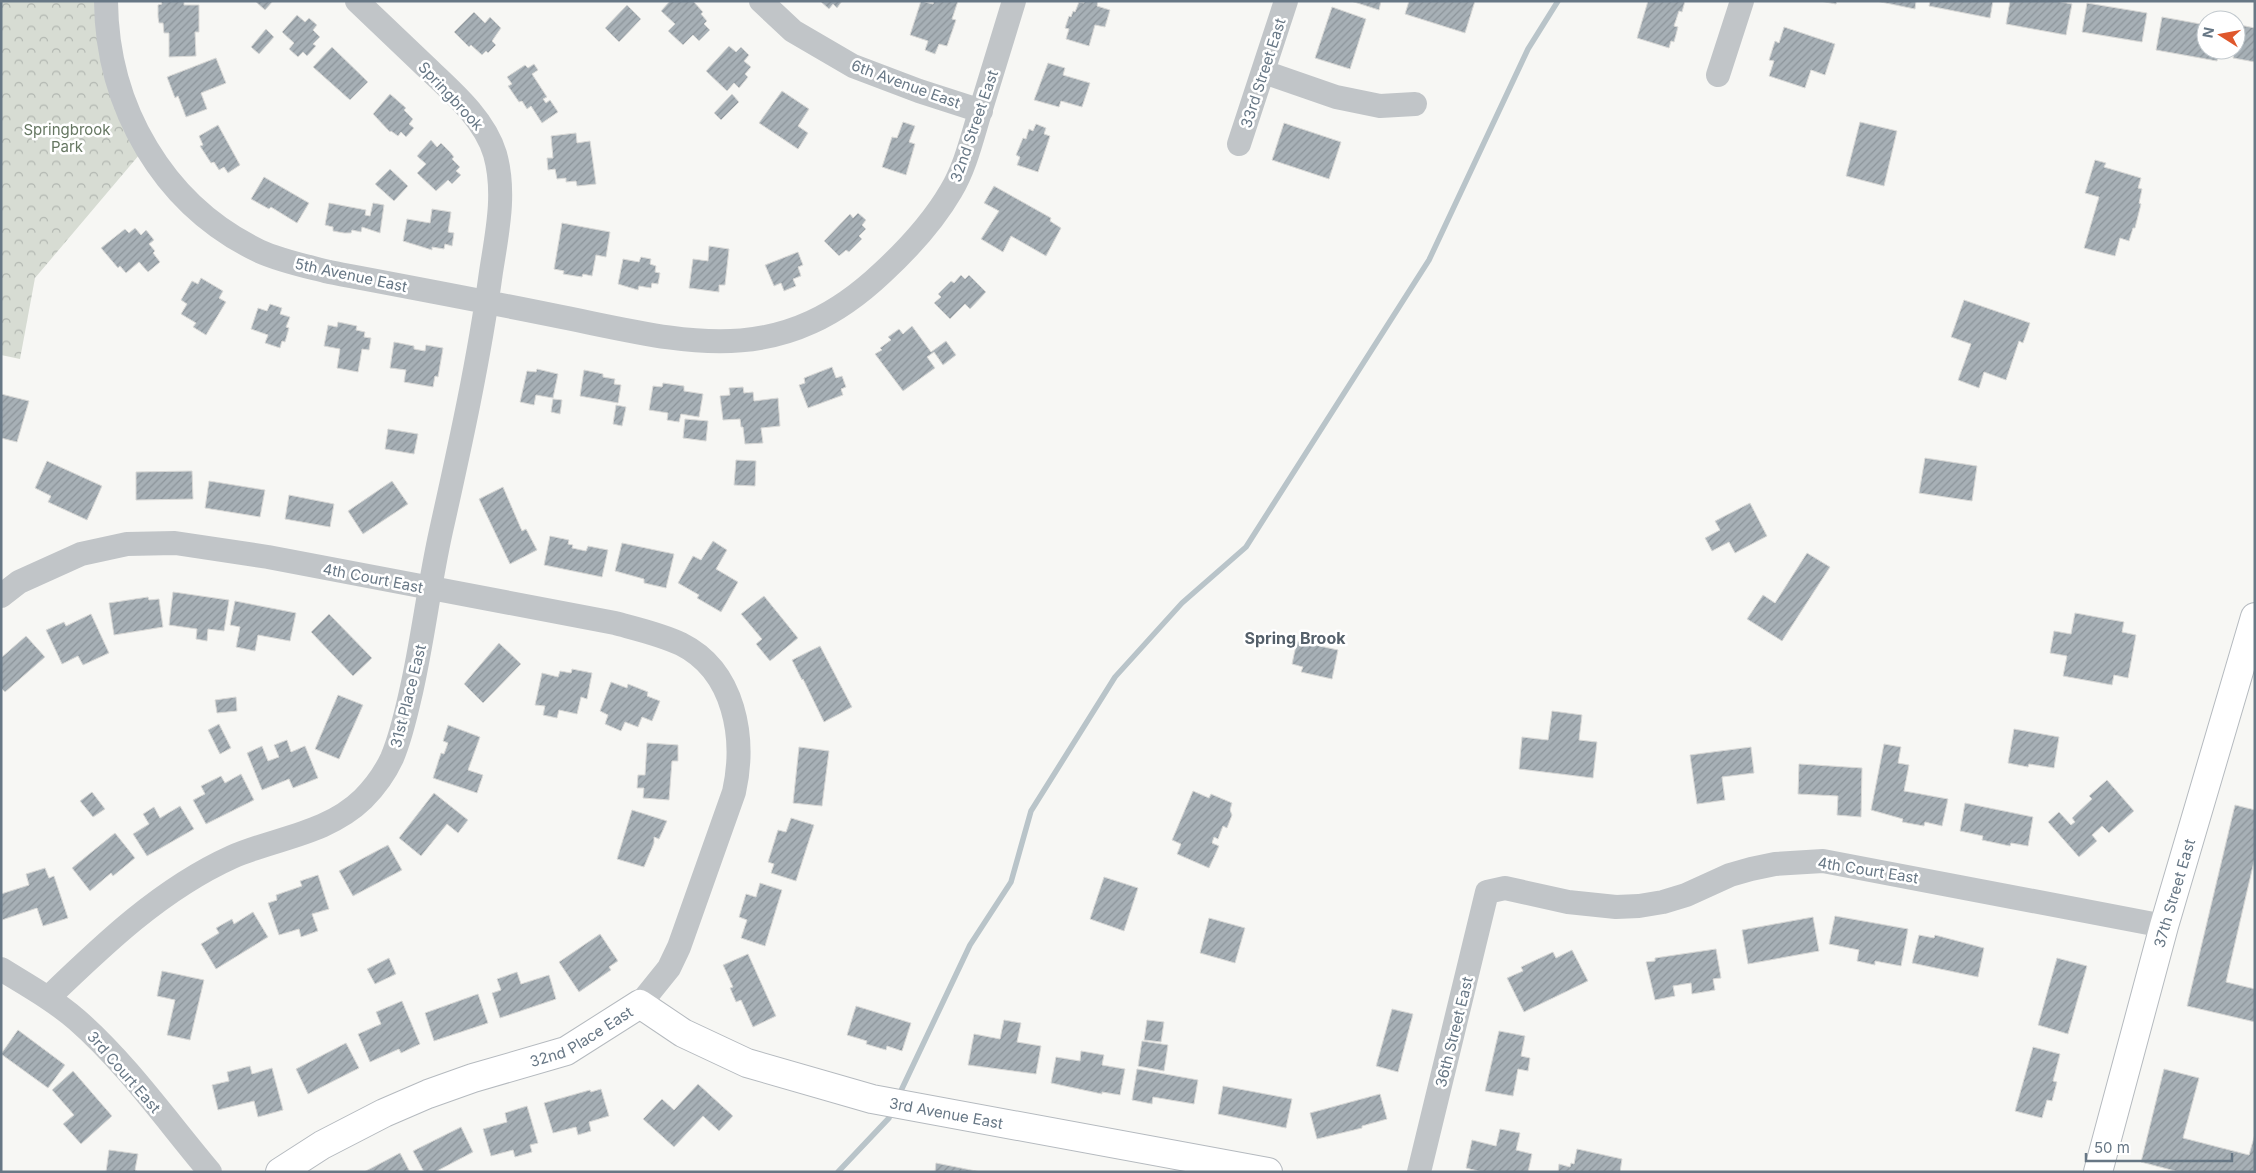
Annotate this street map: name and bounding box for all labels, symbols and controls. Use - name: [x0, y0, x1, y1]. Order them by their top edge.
- north arrow: [2196, 10, 2246, 60]
- street label: 33rd Street East: [1236, 16, 1290, 130]
- text: N: [2198, 26, 2217, 39]
- street label: 6th Avenue East: [849, 55, 963, 113]
- street label: Springbrook: [414, 58, 488, 135]
- street label: 32nd Street East: [946, 67, 1002, 185]
- park label: Springbrook Park: [23, 120, 111, 156]
- street label: 5th Avenue East: [293, 254, 409, 296]
- street label: 4th Court East: [321, 559, 425, 597]
- district label: Spring Brook: [1244, 628, 1346, 648]
- street label: 31st Place East: [386, 642, 430, 750]
- street label: 37th Street East: [2149, 836, 2199, 950]
- street label: 4th Court East: [1816, 853, 1920, 887]
- street label: 36th Street East: [1431, 975, 1477, 1089]
- street label: 32nd Place East: [527, 1002, 636, 1071]
- street label: 3rd Court East: [83, 1027, 165, 1117]
- street label: 3rd Avenue East: [888, 1093, 1005, 1132]
- scale bar: [2086, 1130, 2232, 1162]
- text: 50 m: [2094, 1138, 2130, 1157]

